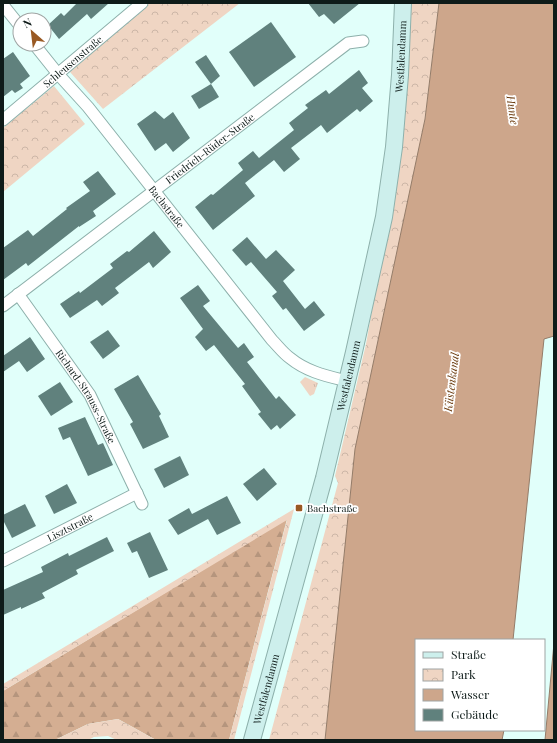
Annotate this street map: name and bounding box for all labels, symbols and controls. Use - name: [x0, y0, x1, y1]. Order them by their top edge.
- north arrow: [12, 12, 52, 52]
- text: N: [20, 14, 34, 31]
- street label: Westfalendamm: [391, 20, 409, 94]
- street label: Schleusenstraße: [40, 32, 105, 90]
- water label: Hunte: [503, 93, 523, 126]
- street label: Friedrich-Rüder-Straße: [162, 110, 257, 187]
- street label: Bachstraße: [146, 183, 188, 231]
- street label: Westfalendamm: [333, 339, 363, 413]
- street label: Richard-Strauss-Straße: [52, 346, 119, 446]
- water label: Küstenkanal: [440, 351, 462, 413]
- place label: Bachstraße: [307, 501, 357, 515]
- marker: Bachstraße: [294, 503, 304, 513]
- street label: Lisztstraße: [44, 510, 95, 545]
- legend: [415, 639, 545, 731]
- text: Straße: [451, 646, 486, 662]
- street label: Westfalendamm: [249, 652, 282, 727]
- text: Park: [451, 666, 476, 682]
- text: Wasser: [450, 686, 490, 702]
- text: Gebäude: [451, 706, 498, 722]

